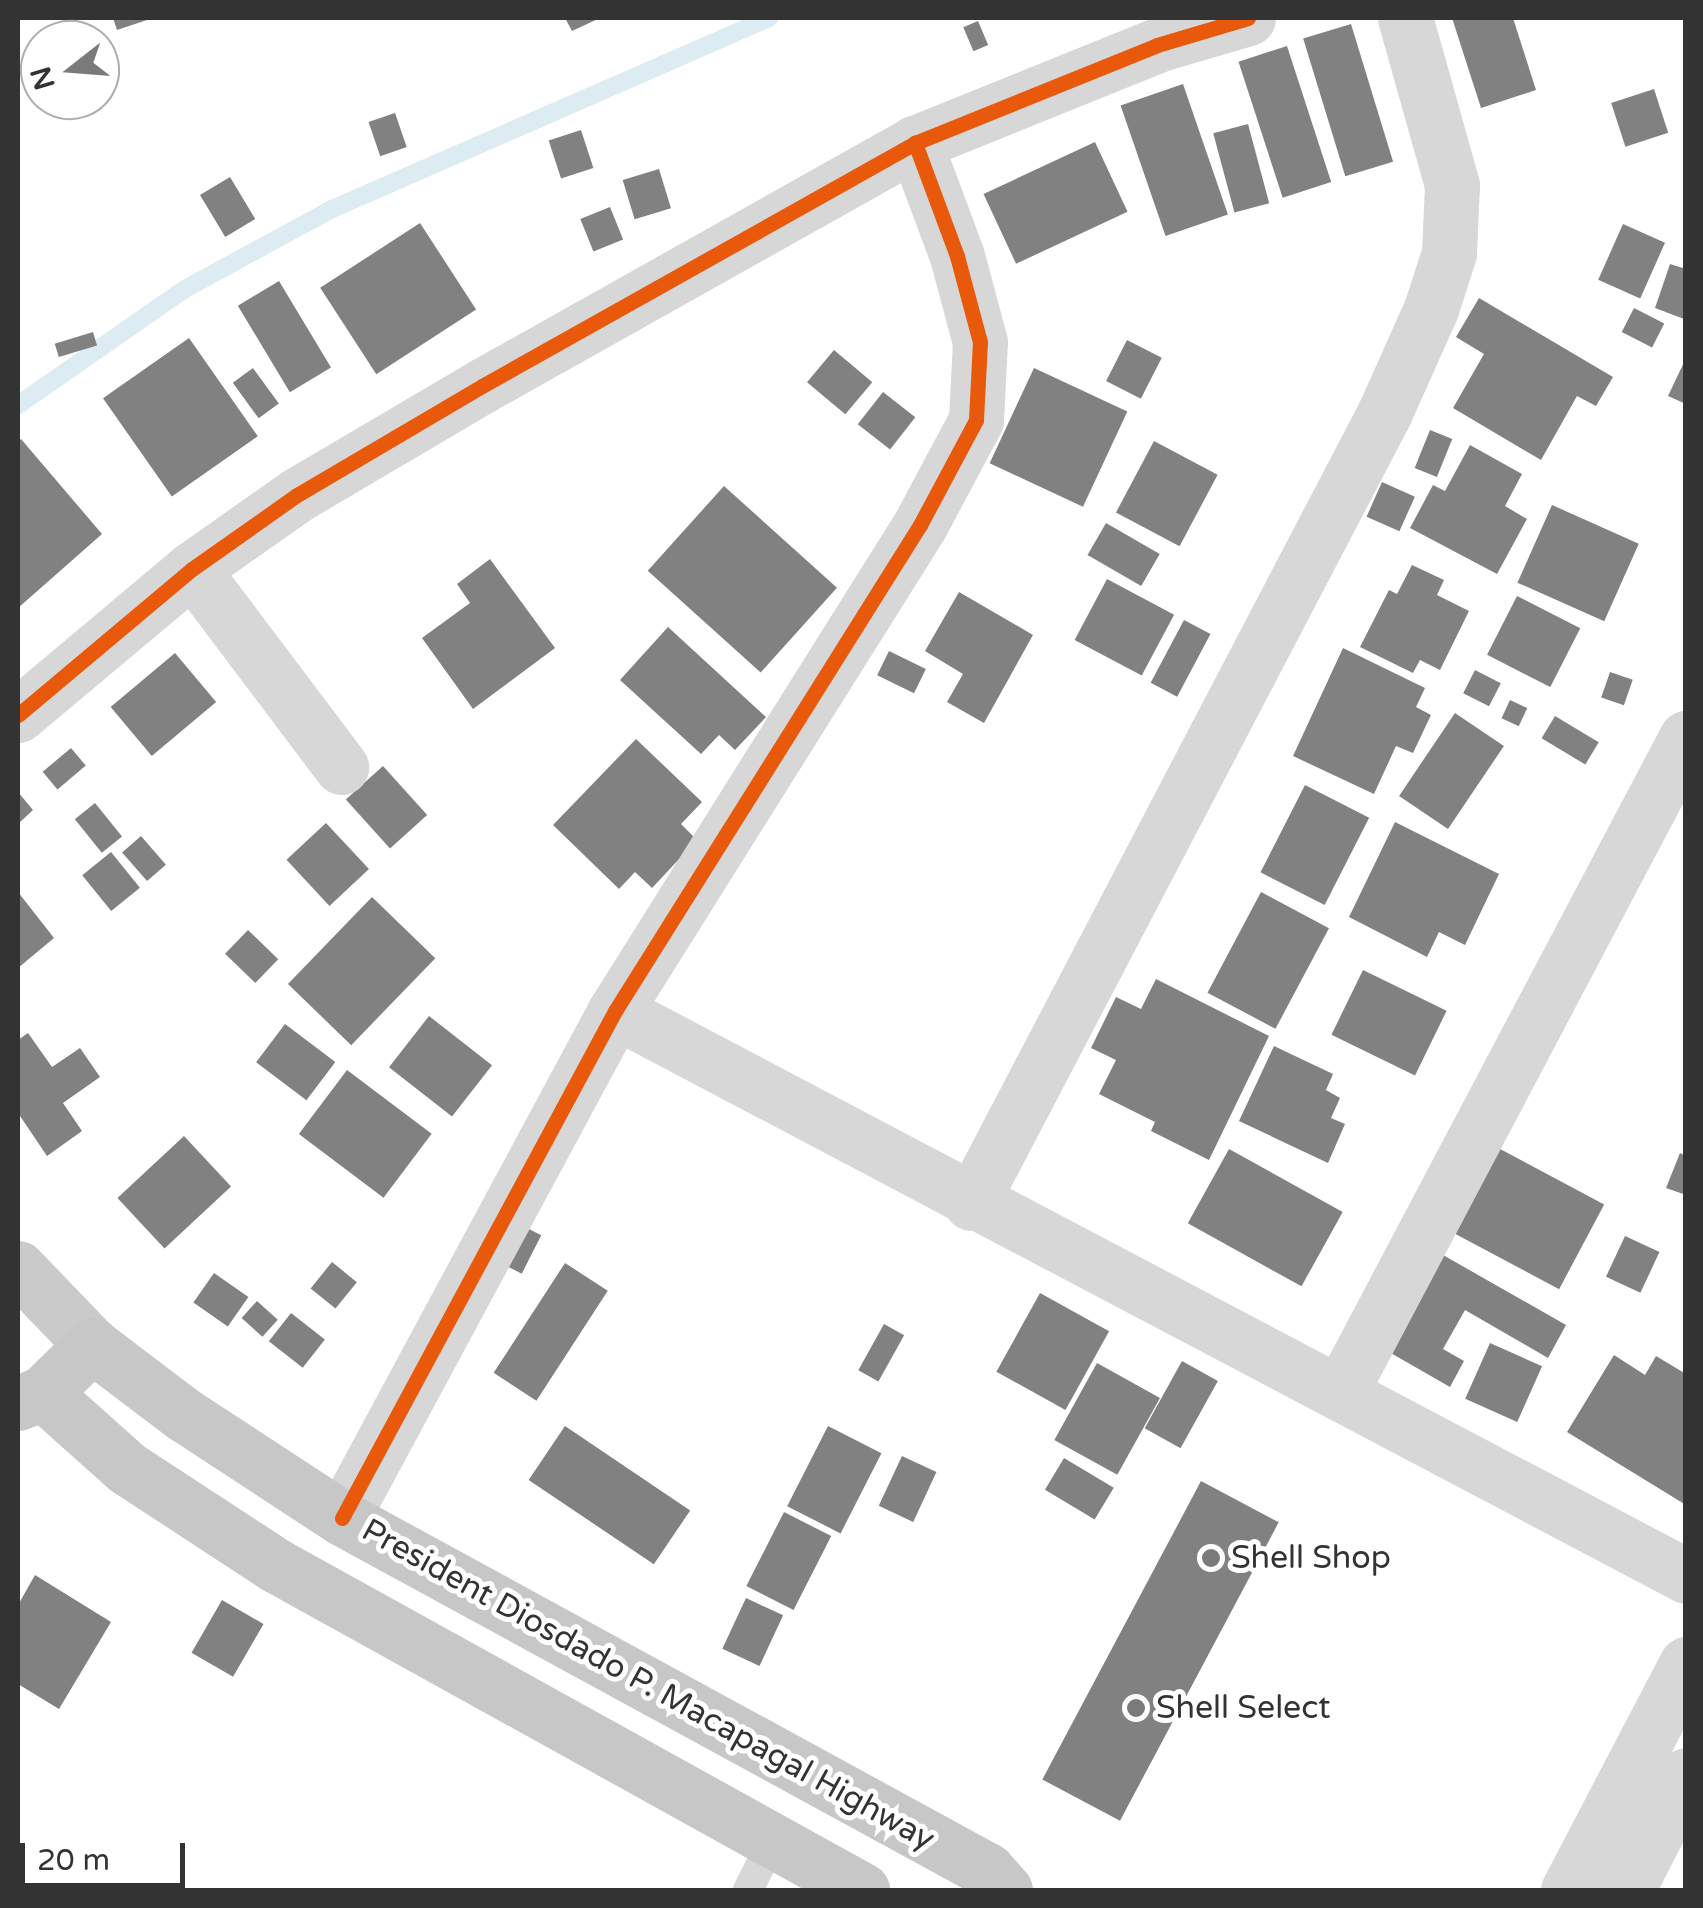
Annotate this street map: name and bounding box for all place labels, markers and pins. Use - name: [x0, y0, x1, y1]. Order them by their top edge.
- place label: Shell Shop: [1231, 1539, 1391, 1577]
- marker: Shell Shop: [1200, 1547, 1222, 1569]
- place label: Shell Select: [1156, 1689, 1330, 1727]
- marker: Shell Select: [1125, 1697, 1147, 1719]

